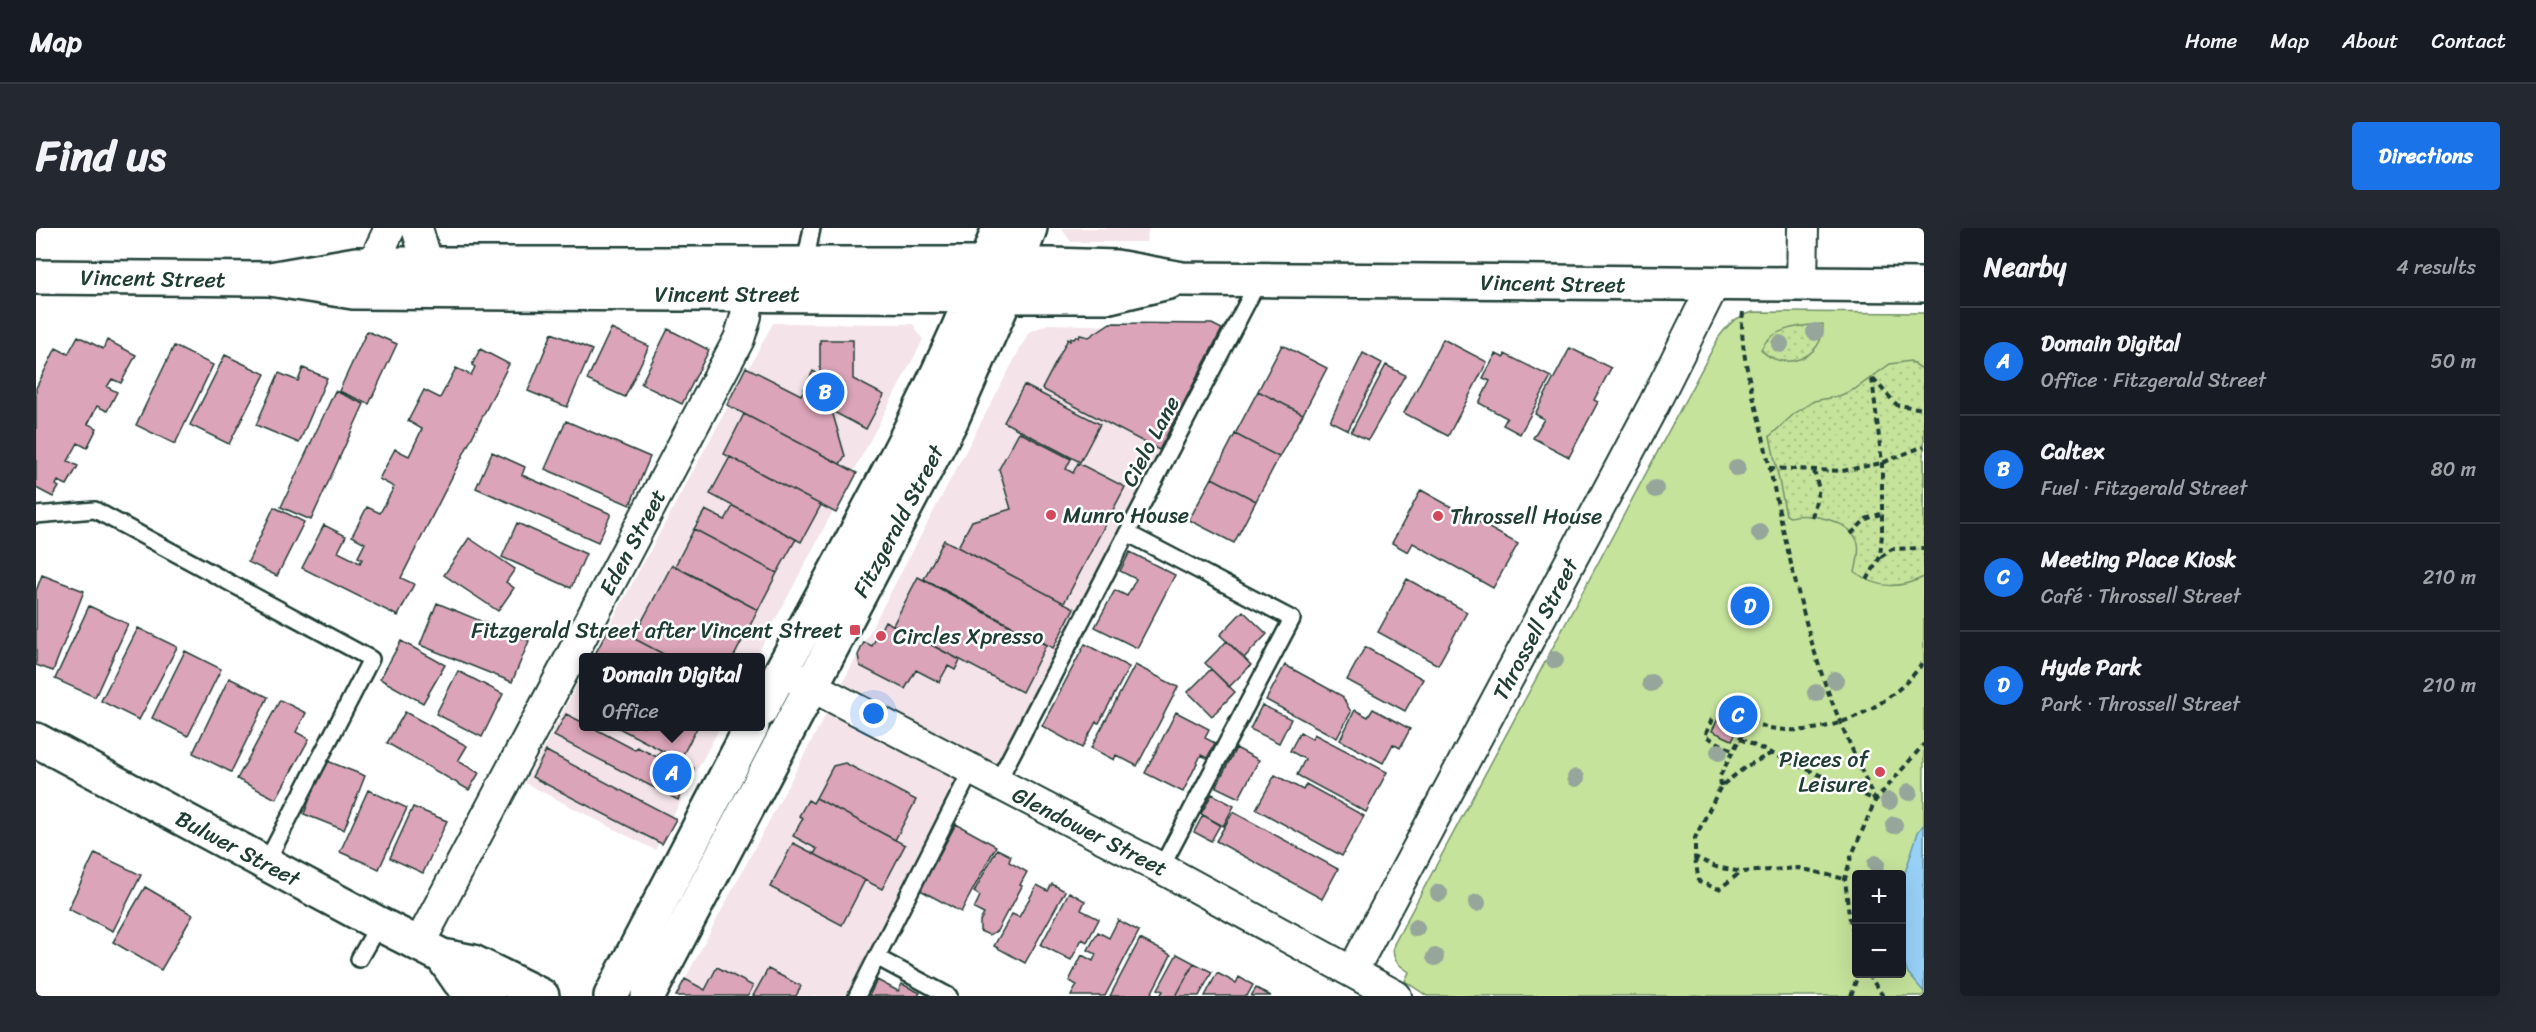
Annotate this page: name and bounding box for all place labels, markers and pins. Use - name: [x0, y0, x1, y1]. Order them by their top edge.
- pin: B: [806, 370, 844, 414]
- place label: Munro House: [1063, 496, 1189, 535]
- place label: Throssell House: [1450, 497, 1602, 536]
- marker: Munro House: [1044, 508, 1058, 522]
- marker: Throssell House: [1431, 509, 1445, 523]
- pin: D: [1730, 584, 1770, 628]
- place label: Fitzgerald Street after Vincent Street: [471, 611, 843, 650]
- place label: Circles Xpresso: [893, 617, 1043, 656]
- marker: Fitzgerald Street after Vincent Street: [848, 623, 862, 637]
- marker: Circles Xpresso: [874, 629, 888, 643]
- pin: C: [1718, 692, 1758, 738]
- place label: Pieces of Leisure: [1779, 740, 1870, 804]
- pin: A: [652, 750, 692, 796]
- marker: Pieces of Leisure: [1873, 765, 1887, 779]

